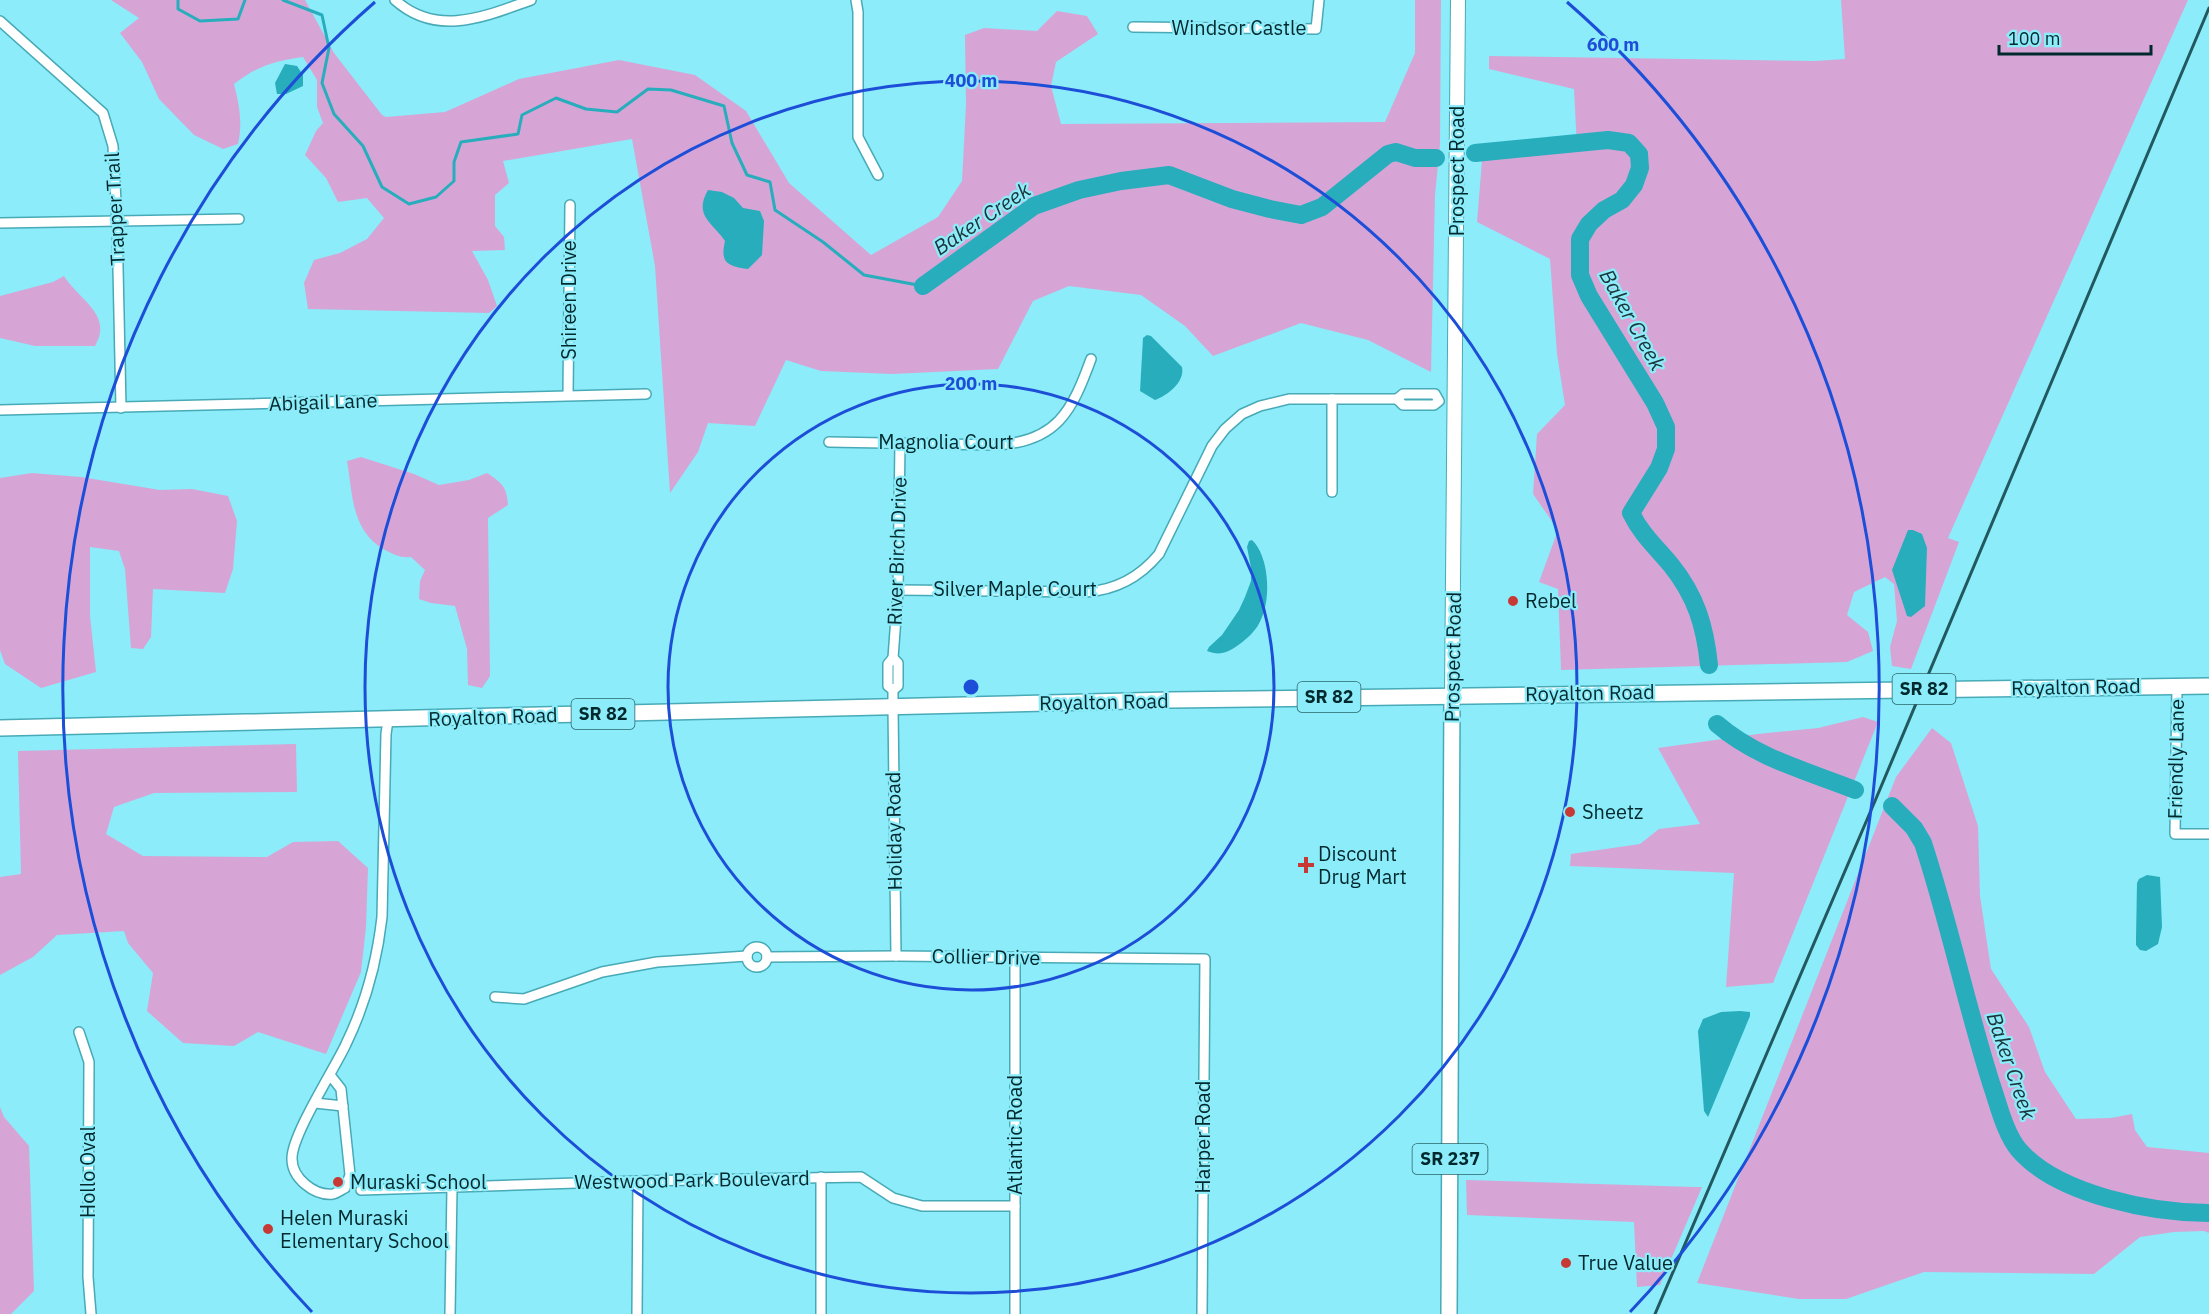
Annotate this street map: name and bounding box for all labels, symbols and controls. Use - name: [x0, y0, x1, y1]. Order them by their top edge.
- street label: Windsor Castle: [1172, 14, 1306, 41]
- scale bar: [1999, 18, 2150, 56]
- text: 100 m: [2008, 27, 2060, 50]
- text: 600 m: [1587, 33, 1639, 56]
- text: 400 m: [945, 69, 997, 92]
- street label: Prospect Road: [1443, 106, 1470, 236]
- street label: Trapper Trail: [98, 152, 131, 266]
- water label: Baker Creek: [927, 175, 1036, 261]
- street label: Shireen Drive: [555, 240, 582, 360]
- water label: Baker Creek: [1594, 264, 1673, 376]
- text: 200 m: [945, 372, 997, 395]
- street label: Abigail Lane: [268, 386, 378, 417]
- street label: Magnolia Court: [878, 428, 1014, 455]
- street label: River Birch Drive: [880, 476, 913, 626]
- street label: Silver Maple Court: [933, 575, 1097, 602]
- place label: Rebel: [1525, 587, 1577, 614]
- street label: Prospect Road: [1438, 592, 1467, 722]
- marker: Rebel: [1506, 594, 1520, 608]
- street label: Royalton Road: [2011, 672, 2141, 701]
- road number: SR 82: [1892, 674, 1956, 704]
- centre of rings: [961, 677, 981, 697]
- street label: Royalton Road: [1525, 678, 1655, 707]
- road number: SR 82: [1298, 682, 1360, 712]
- street label: Royalton Road: [1039, 687, 1169, 716]
- road number: SR 82: [572, 699, 634, 729]
- street label: Friendly Lane: [2161, 699, 2190, 819]
- street label: Royalton Road: [428, 701, 558, 732]
- street label: Holiday Road: [879, 771, 908, 891]
- place label: Sheetz: [1582, 798, 1643, 825]
- marker: Sheetz: [1563, 805, 1577, 819]
- place label: Discount Drug Mart: [1318, 840, 1407, 890]
- marker: Discount Drug Mart: [1299, 858, 1313, 872]
- street label: Collier Drive: [931, 942, 1041, 971]
- water label: Baker Creek: [1981, 1008, 2044, 1124]
- street label: Atlantic Road: [1001, 1075, 1028, 1195]
- street label: Harper Road: [1189, 1081, 1216, 1193]
- street label: Hollo Oval: [74, 1126, 101, 1218]
- road number: SR 237: [1412, 1144, 1488, 1174]
- street label: Westwood Park Boulevard: [574, 1164, 810, 1195]
- place label: Muraski School: [350, 1168, 486, 1195]
- marker: Muraski School: [331, 1175, 345, 1189]
- place label: Helen Muraski Elementary School: [280, 1204, 449, 1254]
- marker: Helen Muraski Elementary School: [261, 1222, 275, 1236]
- place label: True Value: [1578, 1249, 1673, 1276]
- marker: True Value: [1559, 1256, 1573, 1270]

